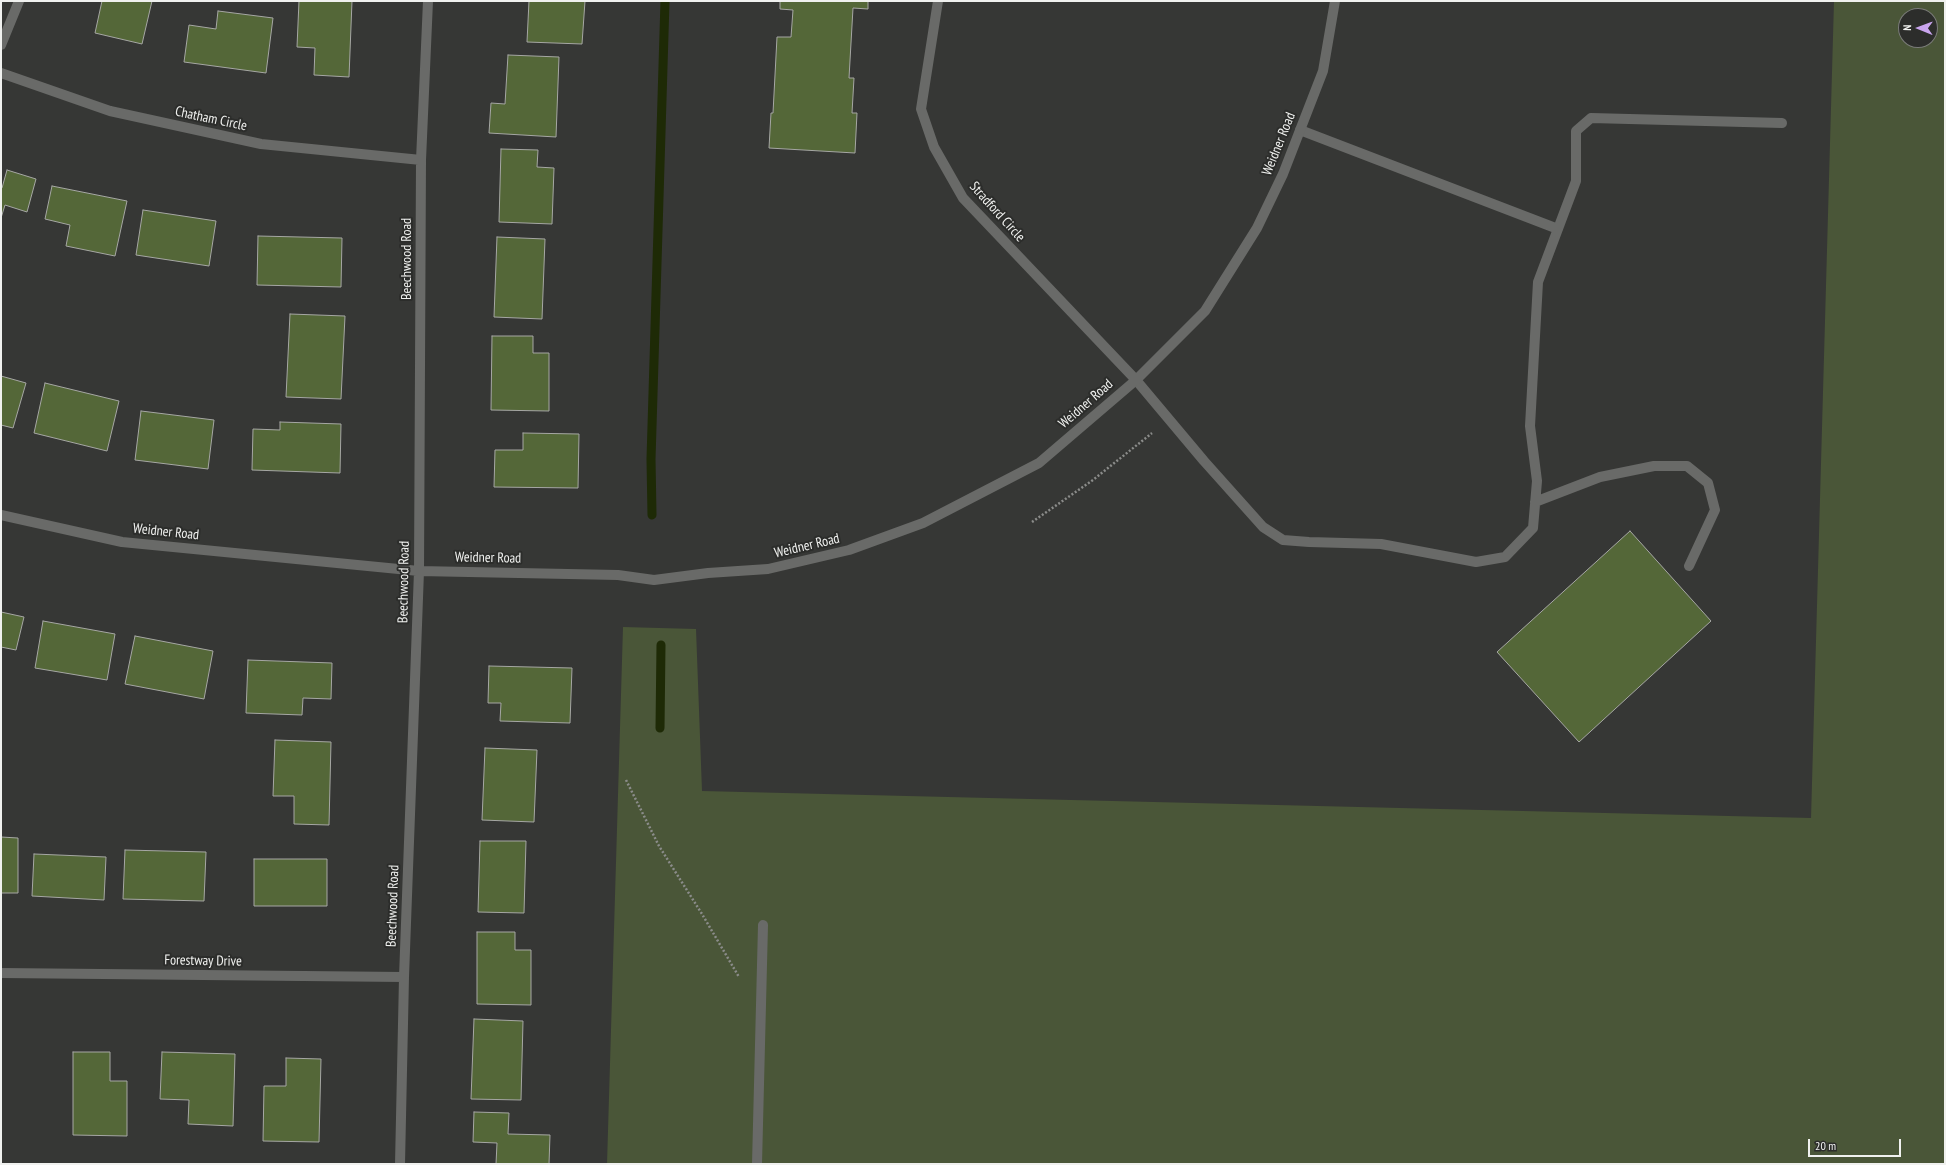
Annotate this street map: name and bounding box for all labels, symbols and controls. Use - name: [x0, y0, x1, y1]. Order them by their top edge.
- north arrow: [1898, 8, 1938, 48]
- text: N: [1900, 25, 1914, 31]
- street label: Chatham Circle: [173, 103, 249, 135]
- street label: Weidner Road: [1259, 110, 1299, 178]
- street label: Stradford Circle: [966, 178, 1028, 246]
- street label: Beechwood Road: [399, 218, 415, 300]
- street label: Weidner Road: [1055, 376, 1117, 432]
- street label: Weidner Road: [132, 520, 200, 544]
- street label: Weidner Road: [773, 530, 841, 562]
- street label: Beechwood Road: [395, 541, 413, 623]
- street label: Weidner Road: [455, 549, 521, 567]
- street label: Beechwood Road: [383, 865, 403, 947]
- street label: Forestway Drive: [164, 952, 242, 970]
- scale bar: [1810, 1131, 1903, 1157]
- text: 20 m: [1815, 1138, 1836, 1153]

